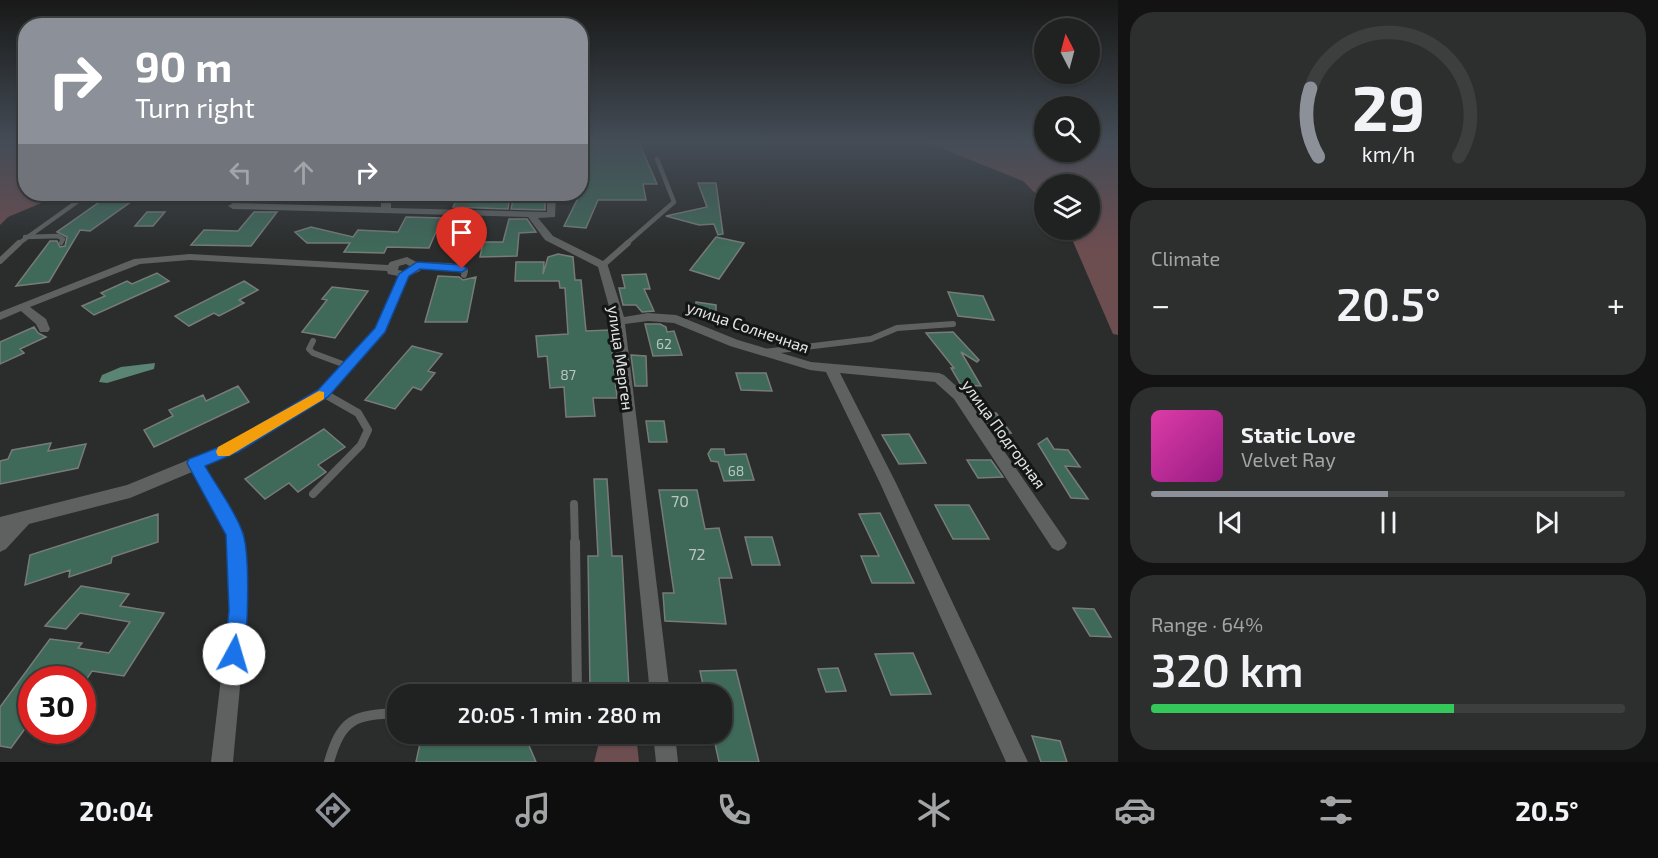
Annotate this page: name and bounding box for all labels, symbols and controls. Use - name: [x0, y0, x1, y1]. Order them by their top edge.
- north arrow: [1034, 18, 1100, 84]
- map controls: [1034, 18, 1100, 240]
- text: 90 m: [135, 40, 232, 90]
- icon: right: [36, 42, 114, 120]
- text: 29: [1351, 69, 1425, 144]
- text: Turn right: [135, 91, 255, 123]
- button: search: [1034, 96, 1100, 162]
- text: km/h: [1361, 141, 1415, 166]
- icon: left: [224, 156, 257, 189]
- icon: ahead: [287, 156, 320, 189]
- icon: right: [350, 156, 383, 189]
- button: layers: [1034, 174, 1100, 240]
- pin: [436, 207, 487, 269]
- icon: arrive: [445, 216, 478, 249]
- text: Climate: [1151, 246, 1220, 270]
- text: 20.5°: [1336, 276, 1441, 330]
- text: −: [1151, 284, 1170, 324]
- text: +: [1607, 284, 1625, 324]
- street label: улица Солнечная: [684, 297, 812, 357]
- street label: улица Мерген: [604, 304, 638, 412]
- house number: 62: [656, 335, 672, 352]
- house number: 87: [560, 366, 576, 383]
- street label: улица Подгорная: [958, 376, 1050, 492]
- text: Static Love: [1241, 421, 1356, 447]
- text: Velvet Ray: [1241, 447, 1336, 471]
- house number: 68: [728, 462, 744, 479]
- house number: 70: [671, 491, 689, 510]
- icon: previous: [1214, 506, 1247, 539]
- icon: pause: [1372, 506, 1405, 539]
- icon: next: [1530, 506, 1563, 539]
- house number: 72: [688, 544, 706, 563]
- text: Range · 64%: [1151, 612, 1263, 636]
- position arrow: [202, 622, 266, 686]
- text: 320 km: [1151, 642, 1304, 696]
- speed limit sign: 30: [18, 666, 96, 744]
- text: 20:05 · 1 min · 280 m: [458, 701, 661, 727]
- icon: directions: [312, 789, 354, 831]
- icon: music: [512, 789, 554, 831]
- icon: phone: [713, 789, 755, 831]
- icon: climate: [913, 789, 955, 831]
- icon: car: [1114, 789, 1156, 831]
- icon: filters: [1315, 789, 1357, 831]
- text: 20:04: [79, 794, 153, 826]
- text: 20.5°: [1515, 794, 1579, 826]

